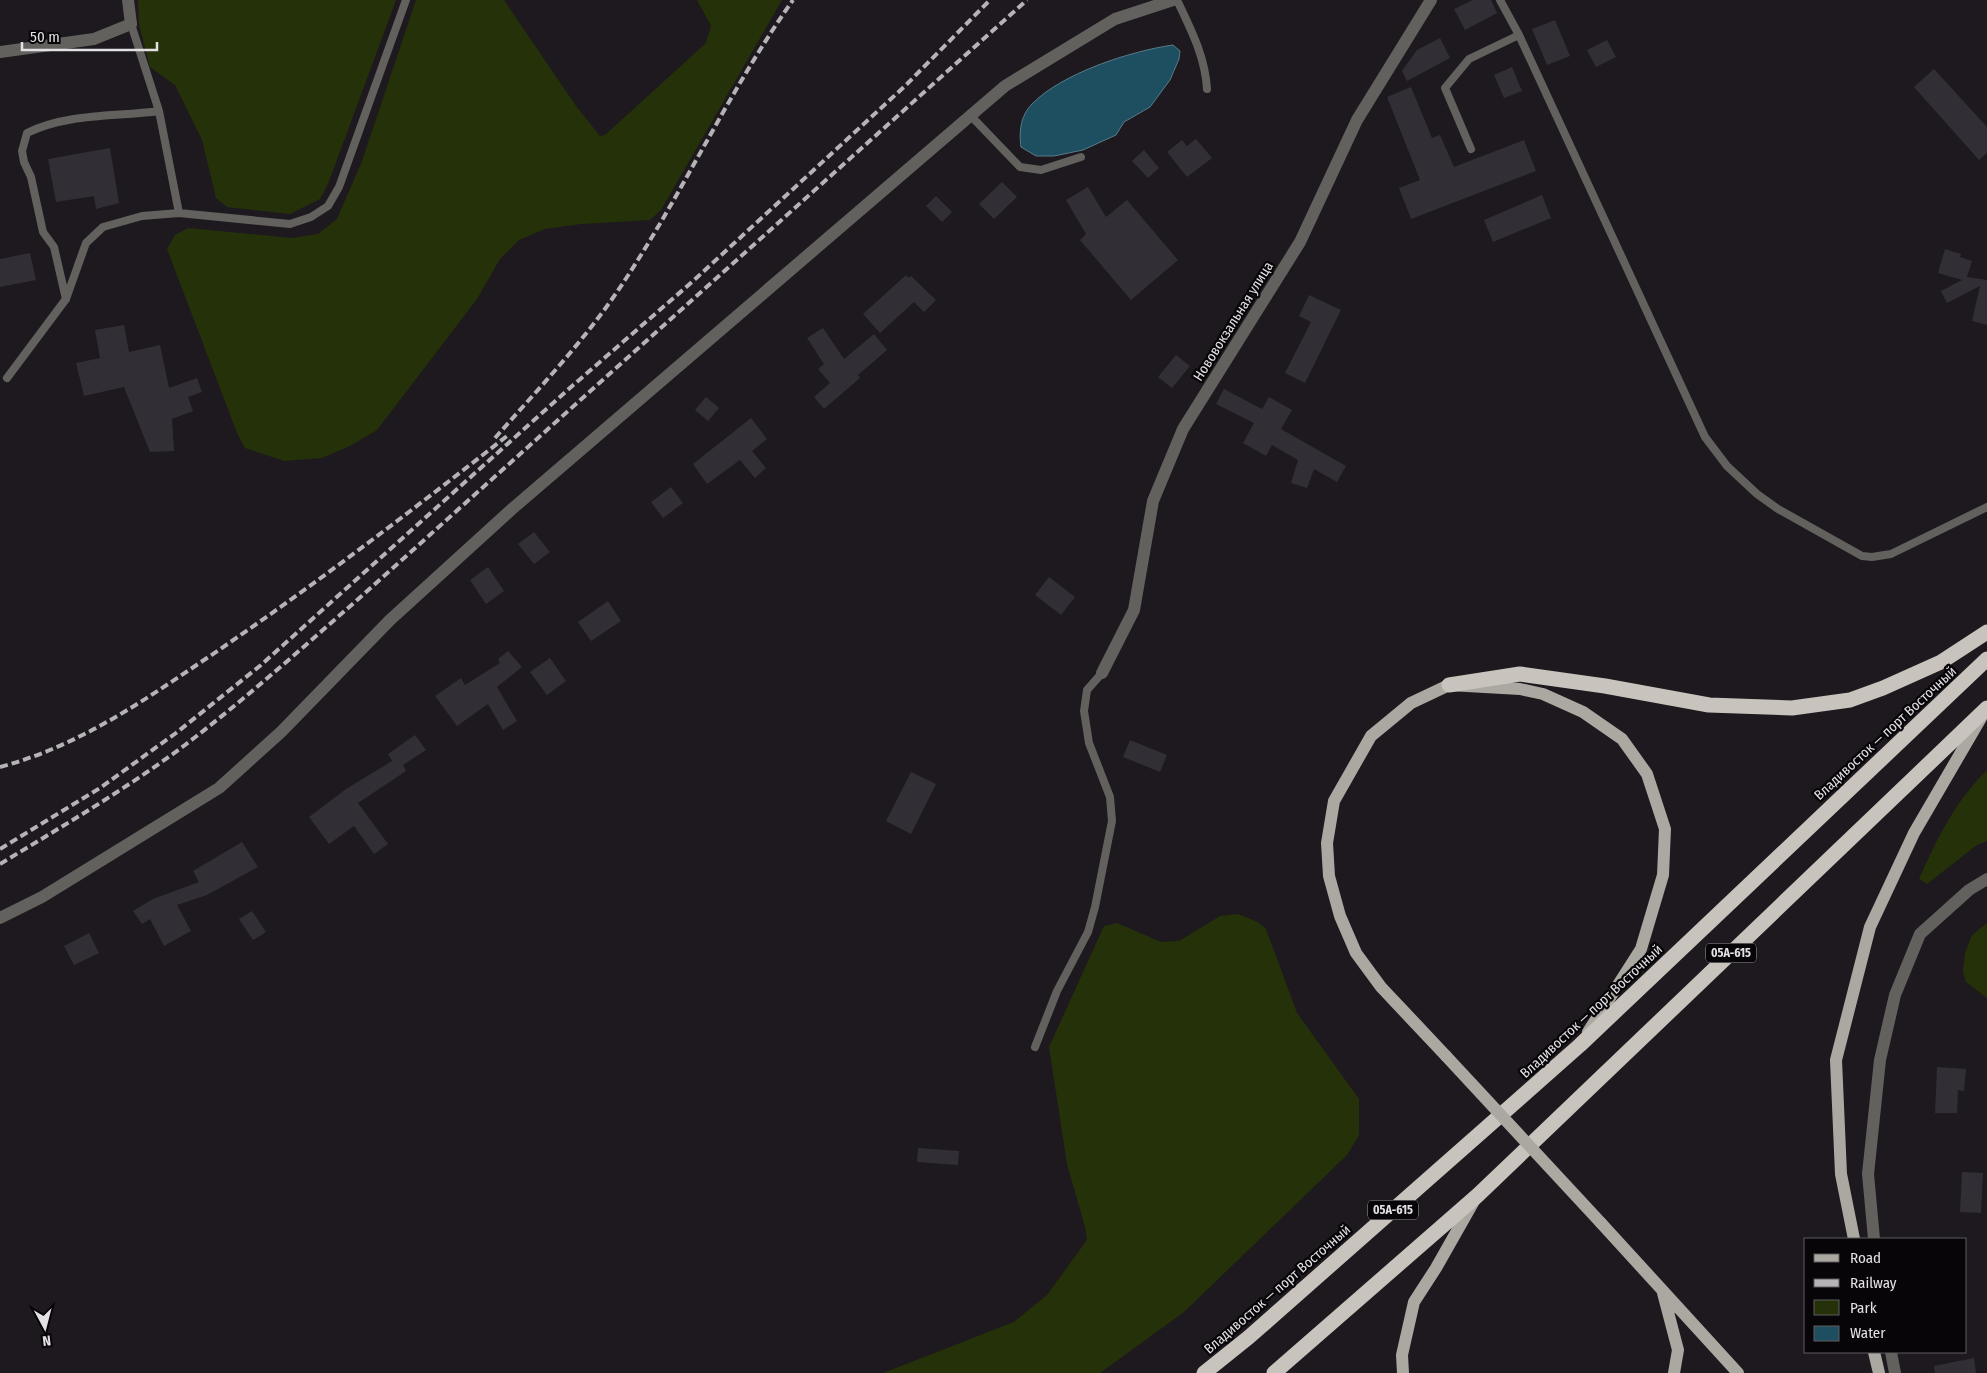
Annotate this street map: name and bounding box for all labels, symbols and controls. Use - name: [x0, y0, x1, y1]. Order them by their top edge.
- scale bar: [22, 20, 158, 52]
- text: 50 m: [30, 28, 60, 46]
- street label: Нововокзальная улица: [1190, 258, 1277, 384]
- street label: Владивосток — порт Восточный: [1811, 663, 1960, 804]
- street label: Владивосток — порт Восточный: [1517, 941, 1666, 1082]
- road number: 05А-615: [1706, 944, 1756, 962]
- road number: 05А-615: [1368, 1200, 1418, 1220]
- street label: Владивосток — порт Восточный: [1201, 1221, 1354, 1358]
- legend: [1804, 1238, 1967, 1353]
- text: Road: [1850, 1249, 1881, 1267]
- text: Railway: [1850, 1274, 1897, 1292]
- text: Park: [1850, 1299, 1877, 1317]
- north arrow: [20, 1303, 70, 1353]
- text: Water: [1850, 1324, 1886, 1342]
- text: N: [41, 1331, 52, 1349]

